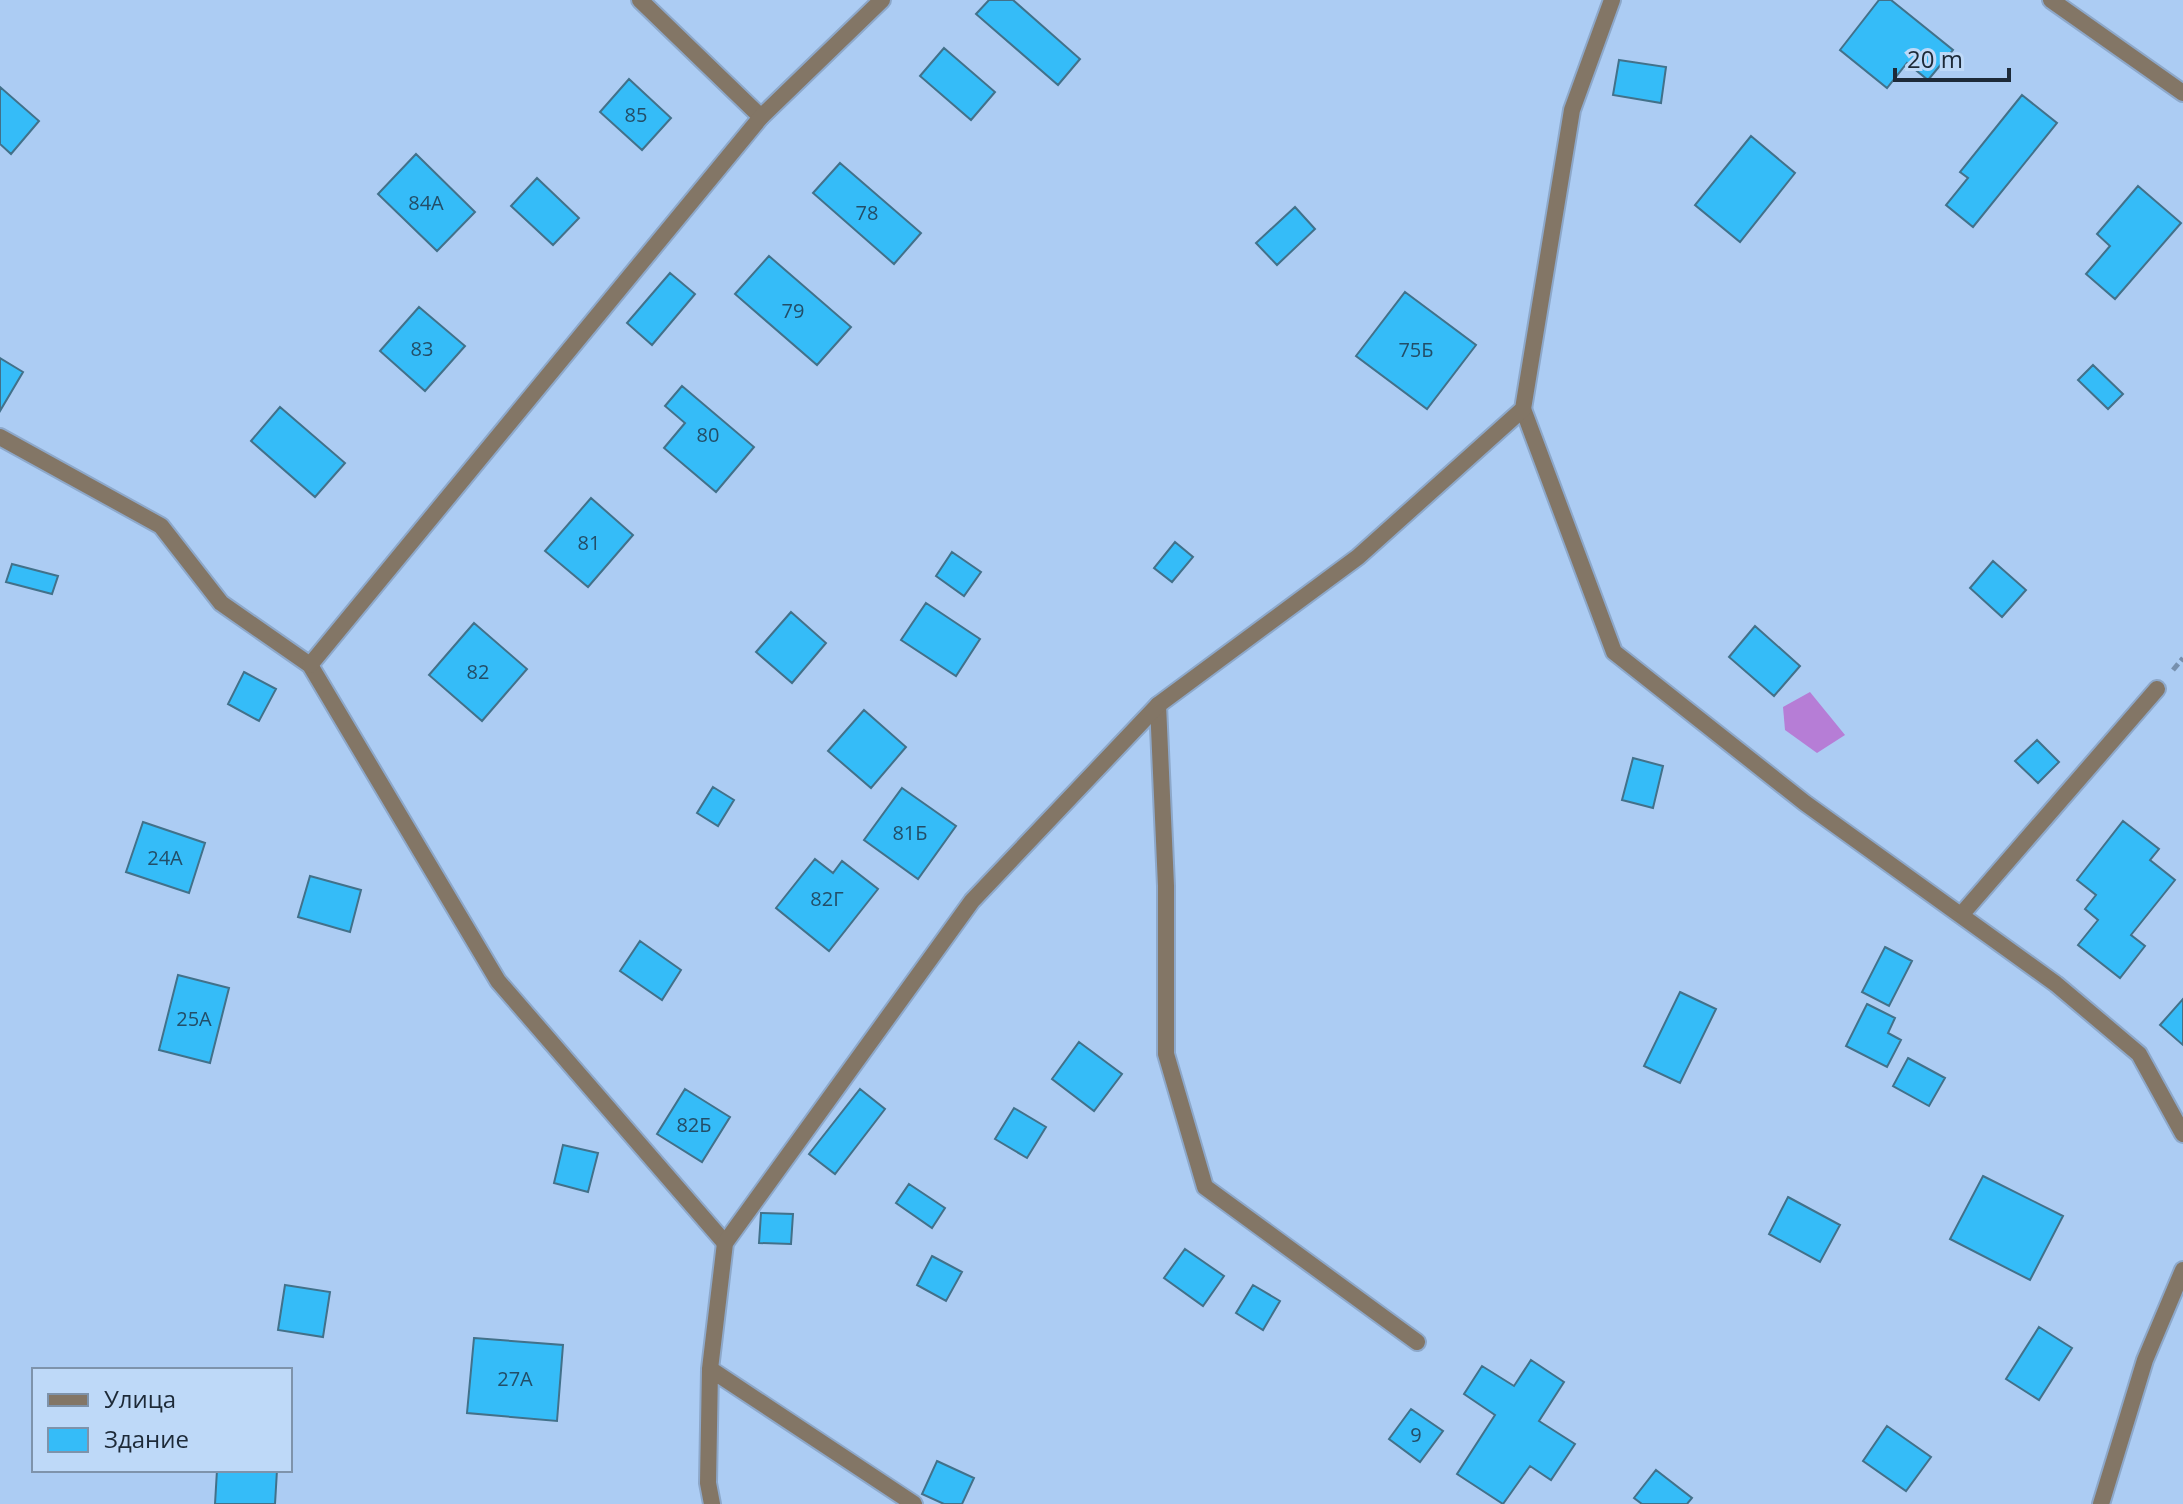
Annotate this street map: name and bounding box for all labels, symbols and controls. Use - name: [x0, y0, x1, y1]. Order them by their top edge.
- scale bar: [1895, 32, 2009, 82]
- text: 20 m: [1907, 42, 1963, 75]
- house number: 85: [625, 101, 647, 128]
- house number: 84А: [408, 189, 444, 216]
- house number: 78: [856, 199, 878, 226]
- house number: 79: [782, 297, 804, 324]
- house number: 83: [411, 335, 433, 362]
- house number: 75Б: [1398, 336, 1434, 363]
- house number: 80: [697, 421, 719, 448]
- house number: 81: [578, 529, 600, 556]
- house number: 82: [467, 658, 489, 685]
- house number: 81Б: [892, 819, 928, 846]
- house number: 24А: [147, 844, 183, 871]
- house number: 82Г: [810, 885, 844, 912]
- house number: 25А: [176, 1005, 212, 1032]
- house number: 82Б: [676, 1111, 712, 1138]
- house number: 27А: [497, 1365, 533, 1392]
- legend: [32, 1368, 292, 1472]
- text: Улица: [104, 1382, 176, 1415]
- house number: 9: [1410, 1421, 1422, 1448]
- text: Здание: [104, 1422, 189, 1455]

